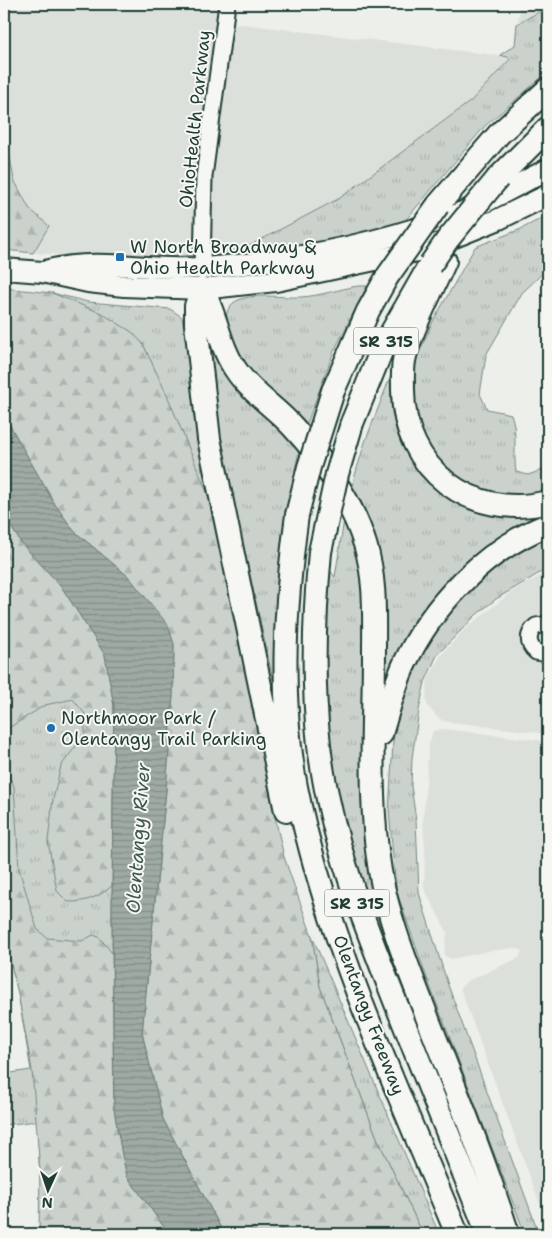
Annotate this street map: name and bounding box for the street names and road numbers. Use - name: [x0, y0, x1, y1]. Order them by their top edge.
- street label: OhioHealth Parkway: [174, 29, 216, 209]
- road number: SR 315: [354, 328, 418, 354]
- road number: SR 315: [324, 890, 390, 916]
- street label: Olentangy Freeway: [327, 932, 411, 1098]

